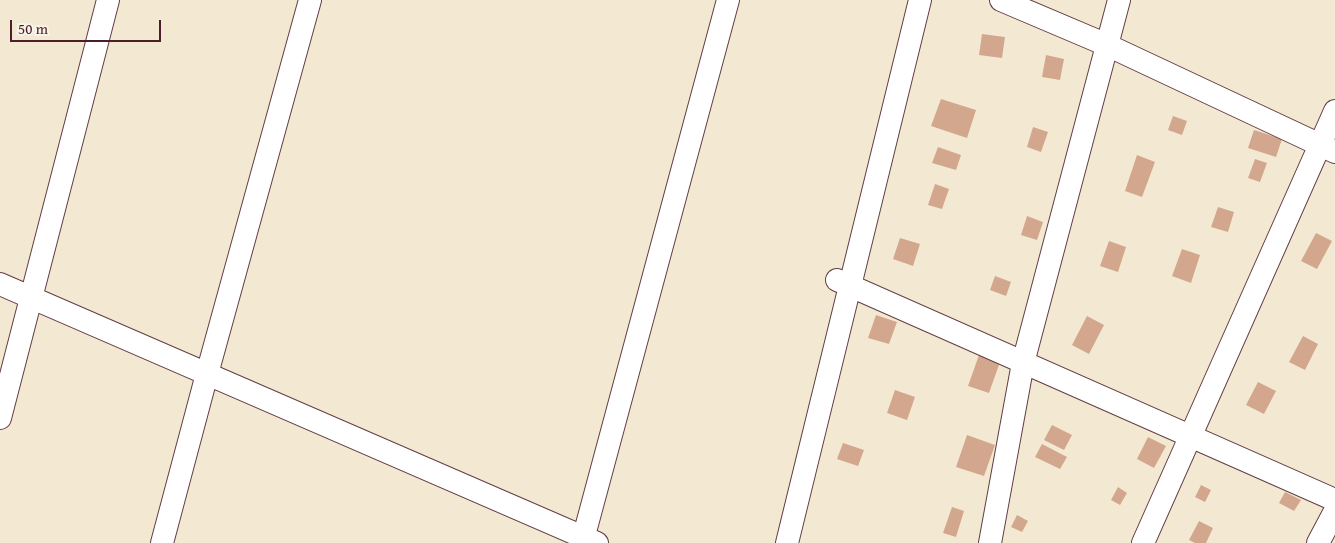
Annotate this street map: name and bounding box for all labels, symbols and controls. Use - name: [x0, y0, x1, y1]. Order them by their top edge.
- scale bar: [12, 10, 164, 42]
- text: 50 m: [18, 18, 48, 39]

